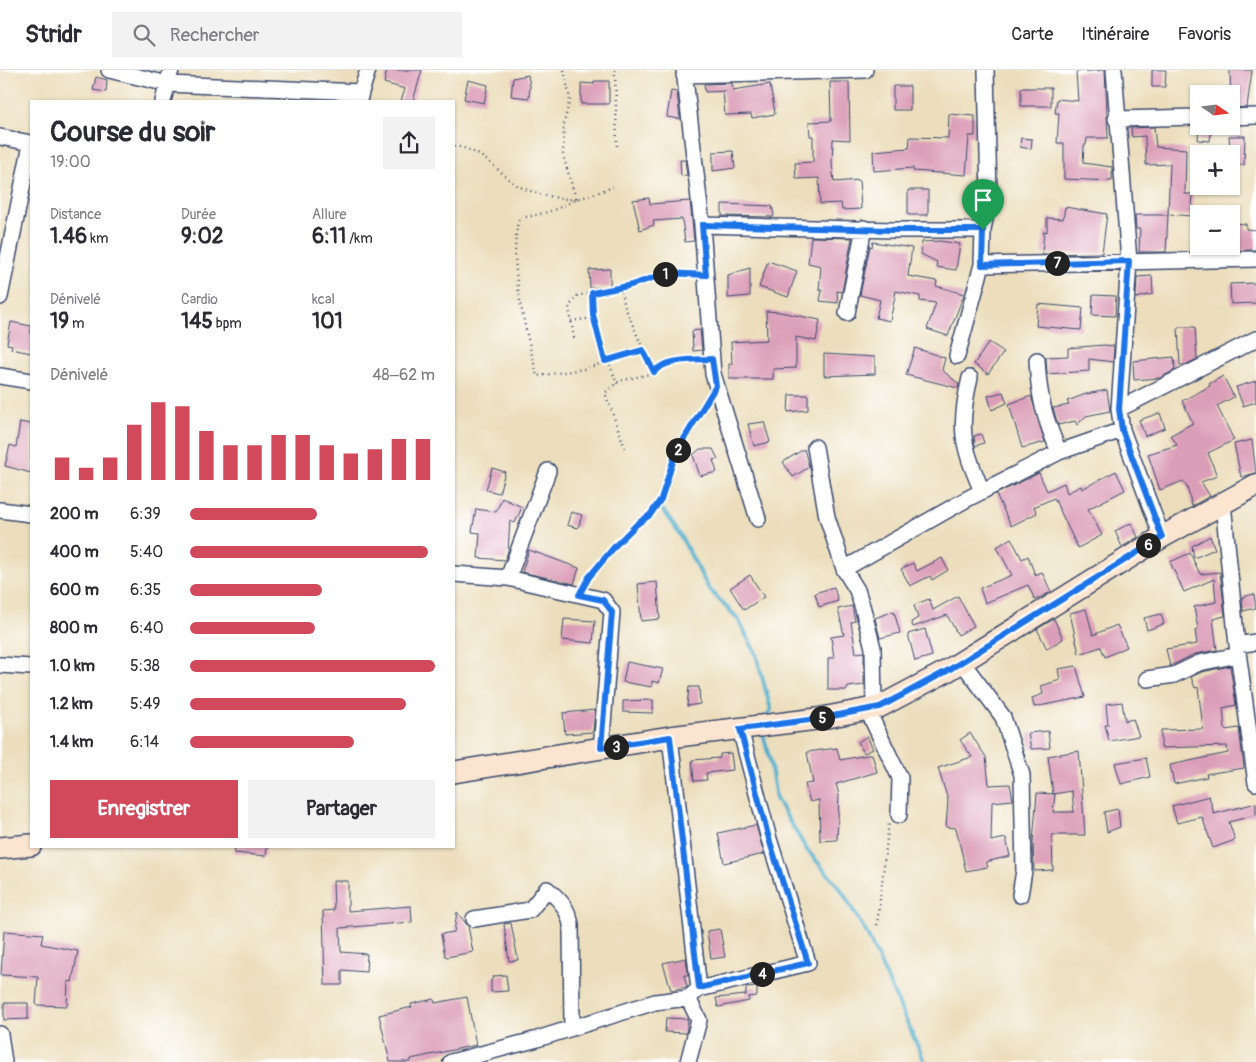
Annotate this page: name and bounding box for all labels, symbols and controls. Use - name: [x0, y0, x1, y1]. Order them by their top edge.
- search box: [112, 12, 462, 57]
- text: Stridr: [25, 20, 82, 49]
- icon: search: [130, 21, 158, 49]
- text: Rechercher: [170, 23, 260, 47]
- text: Carte: [1011, 23, 1053, 46]
- text: Itinéraire: [1081, 23, 1149, 46]
- text: Favoris: [1177, 23, 1231, 46]
- north arrow: [1190, 85, 1240, 135]
- map controls: [1190, 85, 1240, 255]
- text: Course du soir: [50, 115, 215, 150]
- button: share: [383, 117, 435, 169]
- button: +: [1190, 145, 1240, 195]
- text: 19:00: [50, 152, 91, 172]
- pin: [962, 179, 1004, 230]
- icon: arrive: [969, 186, 997, 214]
- button: −: [1190, 205, 1240, 255]
- text: Distance: [50, 206, 101, 223]
- text: Durée: [181, 206, 216, 223]
- text: Allure: [312, 206, 346, 223]
- text: 1.46: [50, 223, 87, 250]
- text: 9:02: [181, 223, 224, 250]
- text: 6:11: [312, 223, 346, 250]
- text: km: [87, 230, 109, 247]
- text: /km: [346, 230, 373, 247]
- pin: 7: [1044, 250, 1070, 276]
- text: 7: [1054, 255, 1061, 272]
- pin: 1: [652, 262, 678, 286]
- text: 1: [663, 266, 668, 283]
- text: Dénivelé: [50, 291, 101, 308]
- text: Cardio: [181, 291, 218, 308]
- text: kcal: [312, 291, 335, 308]
- text: 19: [50, 308, 69, 335]
- text: 145: [181, 308, 213, 335]
- text: 101: [312, 308, 343, 335]
- text: m: [69, 315, 85, 332]
- text: bpm: [213, 315, 242, 332]
- text: Dénivelé: [50, 365, 108, 385]
- text: 48–62 m: [372, 365, 435, 385]
- pin: 2: [666, 438, 690, 462]
- text: 2: [675, 442, 682, 459]
- text: 200 m: [50, 504, 98, 524]
- text: 6:39: [130, 504, 161, 524]
- pin: 6: [1136, 532, 1160, 558]
- text: 6: [1144, 537, 1153, 554]
- text: 400 m: [50, 542, 99, 562]
- text: 5:40: [130, 542, 163, 562]
- text: 600 m: [50, 580, 99, 600]
- text: 6:35: [130, 580, 161, 600]
- text: 800 m: [50, 618, 98, 638]
- text: 6:40: [130, 618, 164, 638]
- text: 1.0 km: [50, 656, 95, 676]
- text: 5:38: [130, 656, 160, 676]
- text: 1.2 km: [50, 694, 93, 714]
- text: 5:49: [130, 694, 160, 714]
- pin: 5: [810, 706, 834, 730]
- text: 5: [819, 710, 826, 727]
- text: 1.4 km: [50, 732, 93, 752]
- text: 6:14: [130, 732, 159, 752]
- pin: 3: [604, 734, 628, 760]
- text: 3: [613, 739, 620, 756]
- button: Enregistrer: [50, 780, 238, 838]
- button: Partager: [248, 780, 435, 838]
- pin: 4: [750, 962, 774, 986]
- text: 4: [758, 966, 767, 983]

